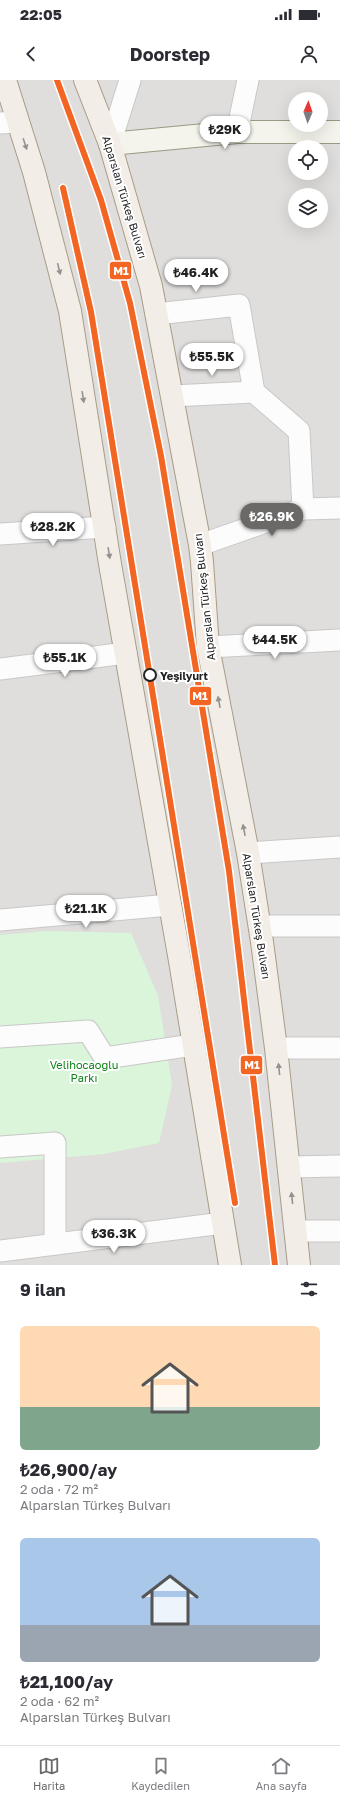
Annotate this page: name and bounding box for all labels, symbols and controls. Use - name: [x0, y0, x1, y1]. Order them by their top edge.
- text: 22:05: [20, 5, 62, 23]
- icon: back: [20, 43, 42, 65]
- text: Doorstep: [130, 43, 210, 65]
- icon: person: [298, 43, 320, 65]
- north arrow: [288, 92, 328, 132]
- map controls: [288, 92, 328, 228]
- pin: ₺29K: [201, 116, 249, 150]
- text: ₺29K: [208, 121, 242, 137]
- street label: Alparslan Türkeş Bulvarı: [100, 134, 150, 260]
- one-way arrow: [22, 138, 28, 150]
- button: locate: [288, 140, 328, 180]
- button: layers: [288, 188, 328, 228]
- pin: ₺46.4K: [163, 259, 229, 293]
- line badge: M1: [109, 261, 132, 280]
- one-way arrow: [56, 263, 62, 275]
- text: M1: [113, 264, 129, 277]
- text: ₺46.4K: [173, 264, 219, 280]
- pin: ₺55.5K: [179, 343, 245, 377]
- text: ₺55.5K: [190, 348, 234, 364]
- one-way arrow: [81, 391, 87, 403]
- pin: ₺26.9K: [239, 503, 305, 537]
- text: ₺26.9K: [249, 508, 295, 524]
- pin: ₺28.2K: [20, 513, 86, 547]
- text: ₺28.2K: [30, 518, 76, 534]
- street label: Alparslan Türkeş Bulvarı: [191, 533, 217, 661]
- one-way arrow: [106, 547, 112, 559]
- pin: ₺44.5K: [242, 626, 308, 660]
- text: ₺44.5K: [252, 631, 298, 647]
- pin: ₺55.1K: [32, 644, 98, 678]
- text: ₺55.1K: [43, 649, 87, 665]
- marker: Yeşilyurt: [143, 668, 157, 682]
- place label: Yeşilyurt: [160, 669, 208, 682]
- line badge: M1: [189, 686, 212, 706]
- text: M1: [192, 689, 208, 702]
- one-way arrow: [215, 696, 221, 708]
- one-way arrow: [240, 824, 246, 836]
- street label: Alparslan Türkeş Bulvarı: [241, 852, 273, 980]
- pin: ₺21.1K: [53, 895, 119, 929]
- text: ₺21.1K: [65, 900, 107, 916]
- line badge: M1: [240, 1055, 263, 1075]
- park label: Velihocaoğlu Parkı: [50, 1058, 118, 1084]
- text: M1: [244, 1058, 260, 1071]
- one-way arrow: [275, 1063, 282, 1075]
- one-way arrow: [289, 1192, 295, 1204]
- pin: ₺36.3K: [81, 1220, 147, 1254]
- text: ₺36.3K: [91, 1225, 137, 1241]
- icon: filters: [298, 1278, 320, 1300]
- text: 9 ilan: [20, 1279, 66, 1300]
- icon: home: [134, 1352, 206, 1424]
- text: ₺26,900/ay: [20, 1459, 117, 1480]
- text: 2 oda · 72 m²: [20, 1481, 98, 1497]
- text: Alparslan Türkeş Bulvarı: [20, 1497, 171, 1513]
- icon: home: [134, 1564, 206, 1636]
- text: ₺21,100/ay: [20, 1671, 113, 1692]
- text: 2 oda · 62 m²: [20, 1693, 99, 1709]
- text: Alparslan Türkeş Bulvarı: [20, 1709, 171, 1725]
- tab: Harita: [33, 1755, 65, 1792]
- tab: Kaydedilen: [131, 1755, 190, 1792]
- tab: Ana sayfa: [256, 1755, 307, 1792]

